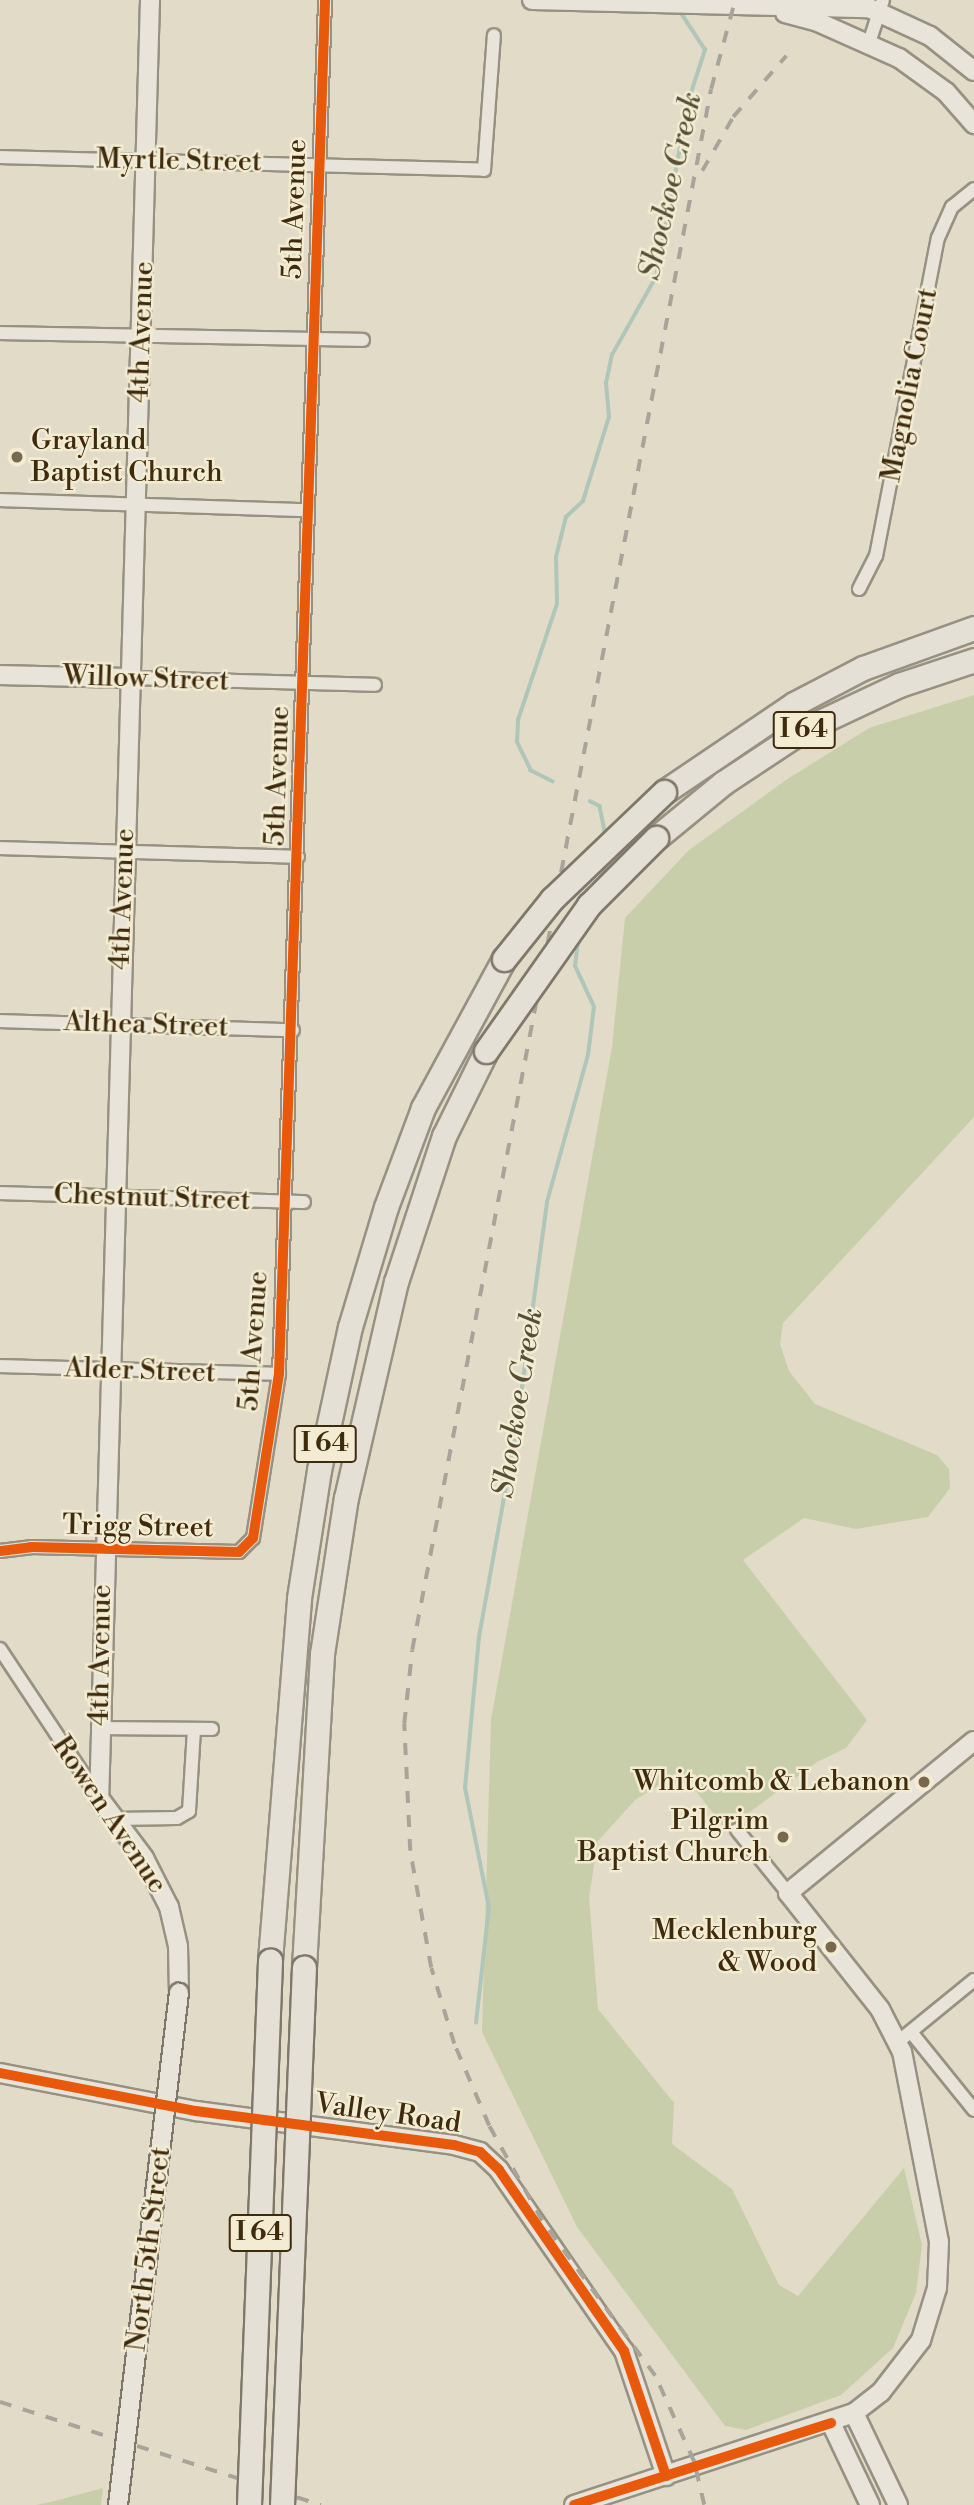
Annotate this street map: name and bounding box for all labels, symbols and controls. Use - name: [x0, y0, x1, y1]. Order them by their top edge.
- water label: Shockoe Creek: [632, 89, 710, 283]
- street label: 5th Avenue: [276, 138, 314, 280]
- street label: Myrtle Street: [96, 143, 262, 179]
- street label: 4th Avenue: [123, 261, 161, 403]
- street label: Magnolia Court: [875, 285, 945, 485]
- place label: Grayland Baptist Church: [31, 424, 223, 490]
- marker: Grayland Baptist Church: [9, 449, 25, 465]
- street label: Willow Street: [62, 659, 230, 699]
- street label: 5th Avenue: [259, 705, 297, 847]
- road number: I 64: [772, 708, 836, 752]
- street label: 4th Avenue: [104, 828, 142, 970]
- street label: Althea Street: [63, 1005, 229, 1045]
- street label: Chestnut Street: [53, 1178, 251, 1218]
- street label: 5th Avenue: [232, 1270, 276, 1412]
- water label: Shockoe Creek: [485, 1306, 551, 1500]
- street label: Alder Street: [64, 1352, 216, 1390]
- road number: I 64: [294, 1422, 356, 1466]
- street label: Trigg Street: [62, 1509, 214, 1545]
- street label: 4th Avenue: [83, 1584, 119, 1726]
- street label: Rowen Avenue: [44, 1730, 174, 1900]
- place label: Whitcomb & Lebanon: [633, 1765, 910, 1799]
- marker: Whitcomb & Lebanon: [916, 1774, 932, 1790]
- place label: Pilgrim Baptist Church: [577, 1804, 769, 1870]
- marker: Pilgrim Baptist Church: [775, 1829, 791, 1845]
- place label: Mecklenburg & Wood: [652, 1914, 817, 1980]
- marker: Mecklenburg & Wood: [823, 1939, 839, 1955]
- street label: Valley Road: [313, 2087, 463, 2141]
- street label: North 5th Street: [120, 2145, 178, 2353]
- road number: I 64: [229, 2210, 292, 2256]

